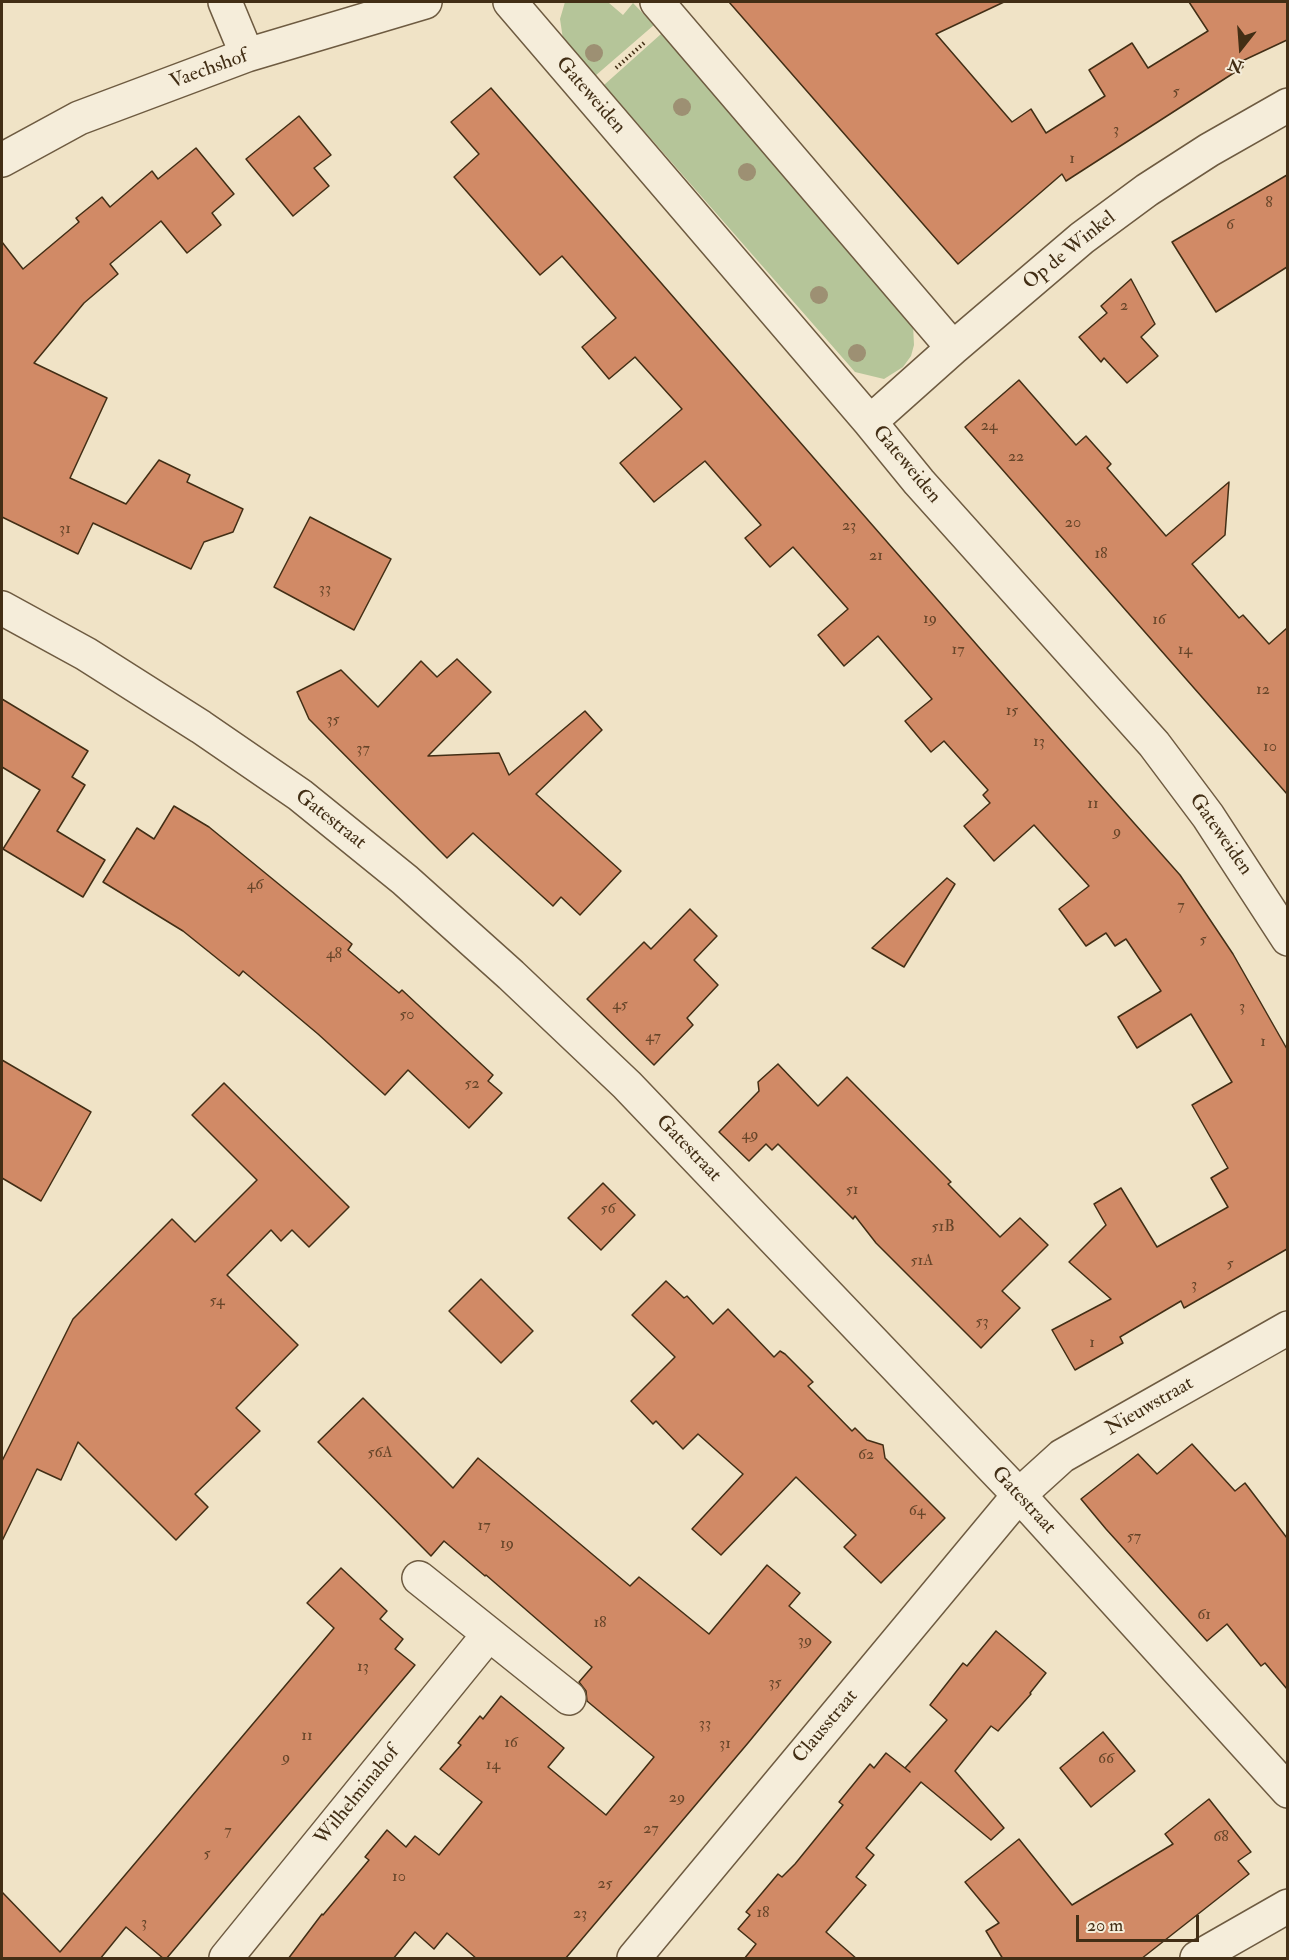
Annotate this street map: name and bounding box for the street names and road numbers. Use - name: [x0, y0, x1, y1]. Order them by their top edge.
- street label: Vaechshof: [167, 45, 251, 95]
- street label: Gateweiden: [550, 53, 630, 139]
- street label: Op de Winkel: [1019, 207, 1121, 295]
- street label: Gateweiden: [867, 421, 945, 509]
- street label: Gatestraat: [290, 785, 370, 855]
- street label: Gateweiden: [1183, 790, 1257, 880]
- street label: Gatestraat: [650, 1111, 726, 1187]
- street label: Nieuwstraat: [1102, 1372, 1198, 1442]
- street label: Gatestraat: [986, 1462, 1060, 1540]
- street label: Clausstraat: [788, 1685, 864, 1769]
- street label: Wilhelminahof: [311, 1742, 405, 1850]

